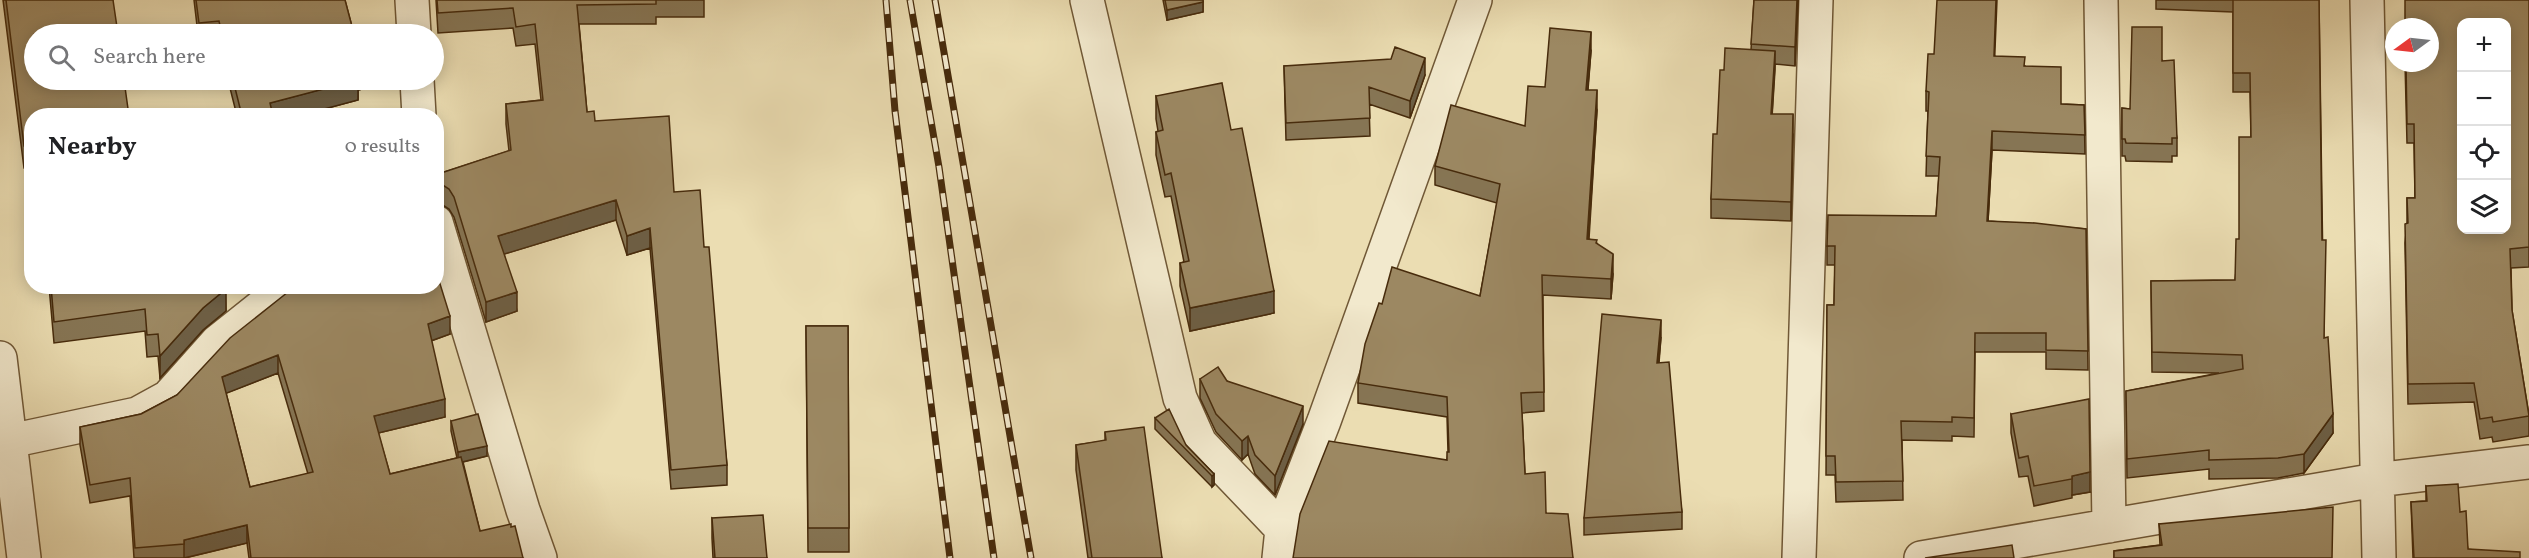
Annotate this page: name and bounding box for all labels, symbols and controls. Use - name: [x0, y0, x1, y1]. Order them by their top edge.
- north arrow: [2385, 18, 2439, 72]
- map controls: [2457, 18, 2511, 234]
- button: +: [2457, 18, 2511, 72]
- search box: [24, 24, 444, 90]
- icon: search: [45, 41, 78, 74]
- text: Search here: [93, 42, 206, 73]
- button: −: [2457, 72, 2511, 126]
- button: locate: [2457, 126, 2511, 180]
- text: Nearby: [48, 129, 137, 165]
- text: 0 results: [345, 133, 420, 161]
- button: layers: [2457, 180, 2511, 234]

